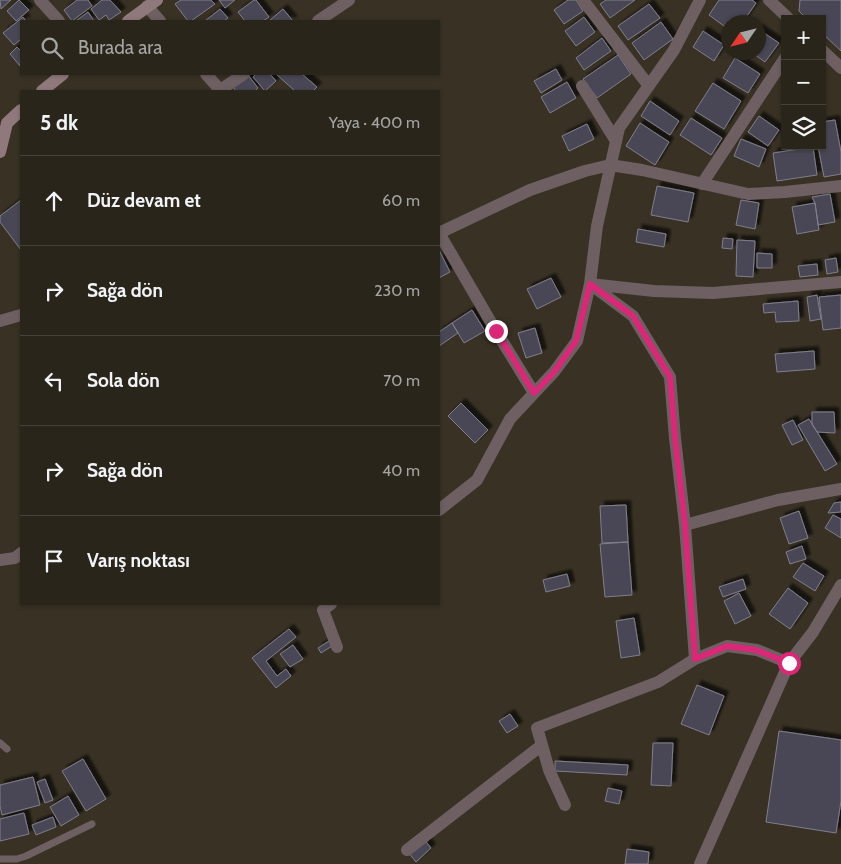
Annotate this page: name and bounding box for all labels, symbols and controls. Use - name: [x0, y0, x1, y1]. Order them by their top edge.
- north arrow: [721, 15, 766, 60]
- map controls: [781, 15, 826, 150]
- button: +: [781, 15, 826, 60]
- search box: [20, 20, 440, 75]
- icon: search: [38, 34, 66, 62]
- text: Burada ara: [78, 36, 162, 59]
- button: −: [781, 60, 826, 105]
- button: layers: [781, 105, 826, 150]
- text: 5 dk: [40, 110, 78, 135]
- text: Yaya · 400 m: [329, 113, 420, 132]
- icon: ahead: [40, 187, 68, 215]
- text: Düz devam et: [87, 189, 201, 212]
- text: 60 m: [382, 191, 420, 210]
- icon: right: [40, 277, 68, 305]
- text: Sağa dön: [87, 279, 163, 302]
- text: 230 m: [374, 281, 420, 300]
- route end: [485, 320, 508, 343]
- icon: left: [40, 367, 68, 395]
- text: Sola dön: [87, 369, 160, 392]
- text: 70 m: [383, 371, 420, 390]
- icon: right: [40, 457, 68, 485]
- text: Sağa dön: [87, 459, 163, 482]
- text: 40 m: [382, 461, 420, 480]
- icon: arrive: [40, 547, 68, 575]
- text: Varış noktası: [87, 549, 190, 572]
- route start: [778, 652, 801, 675]

